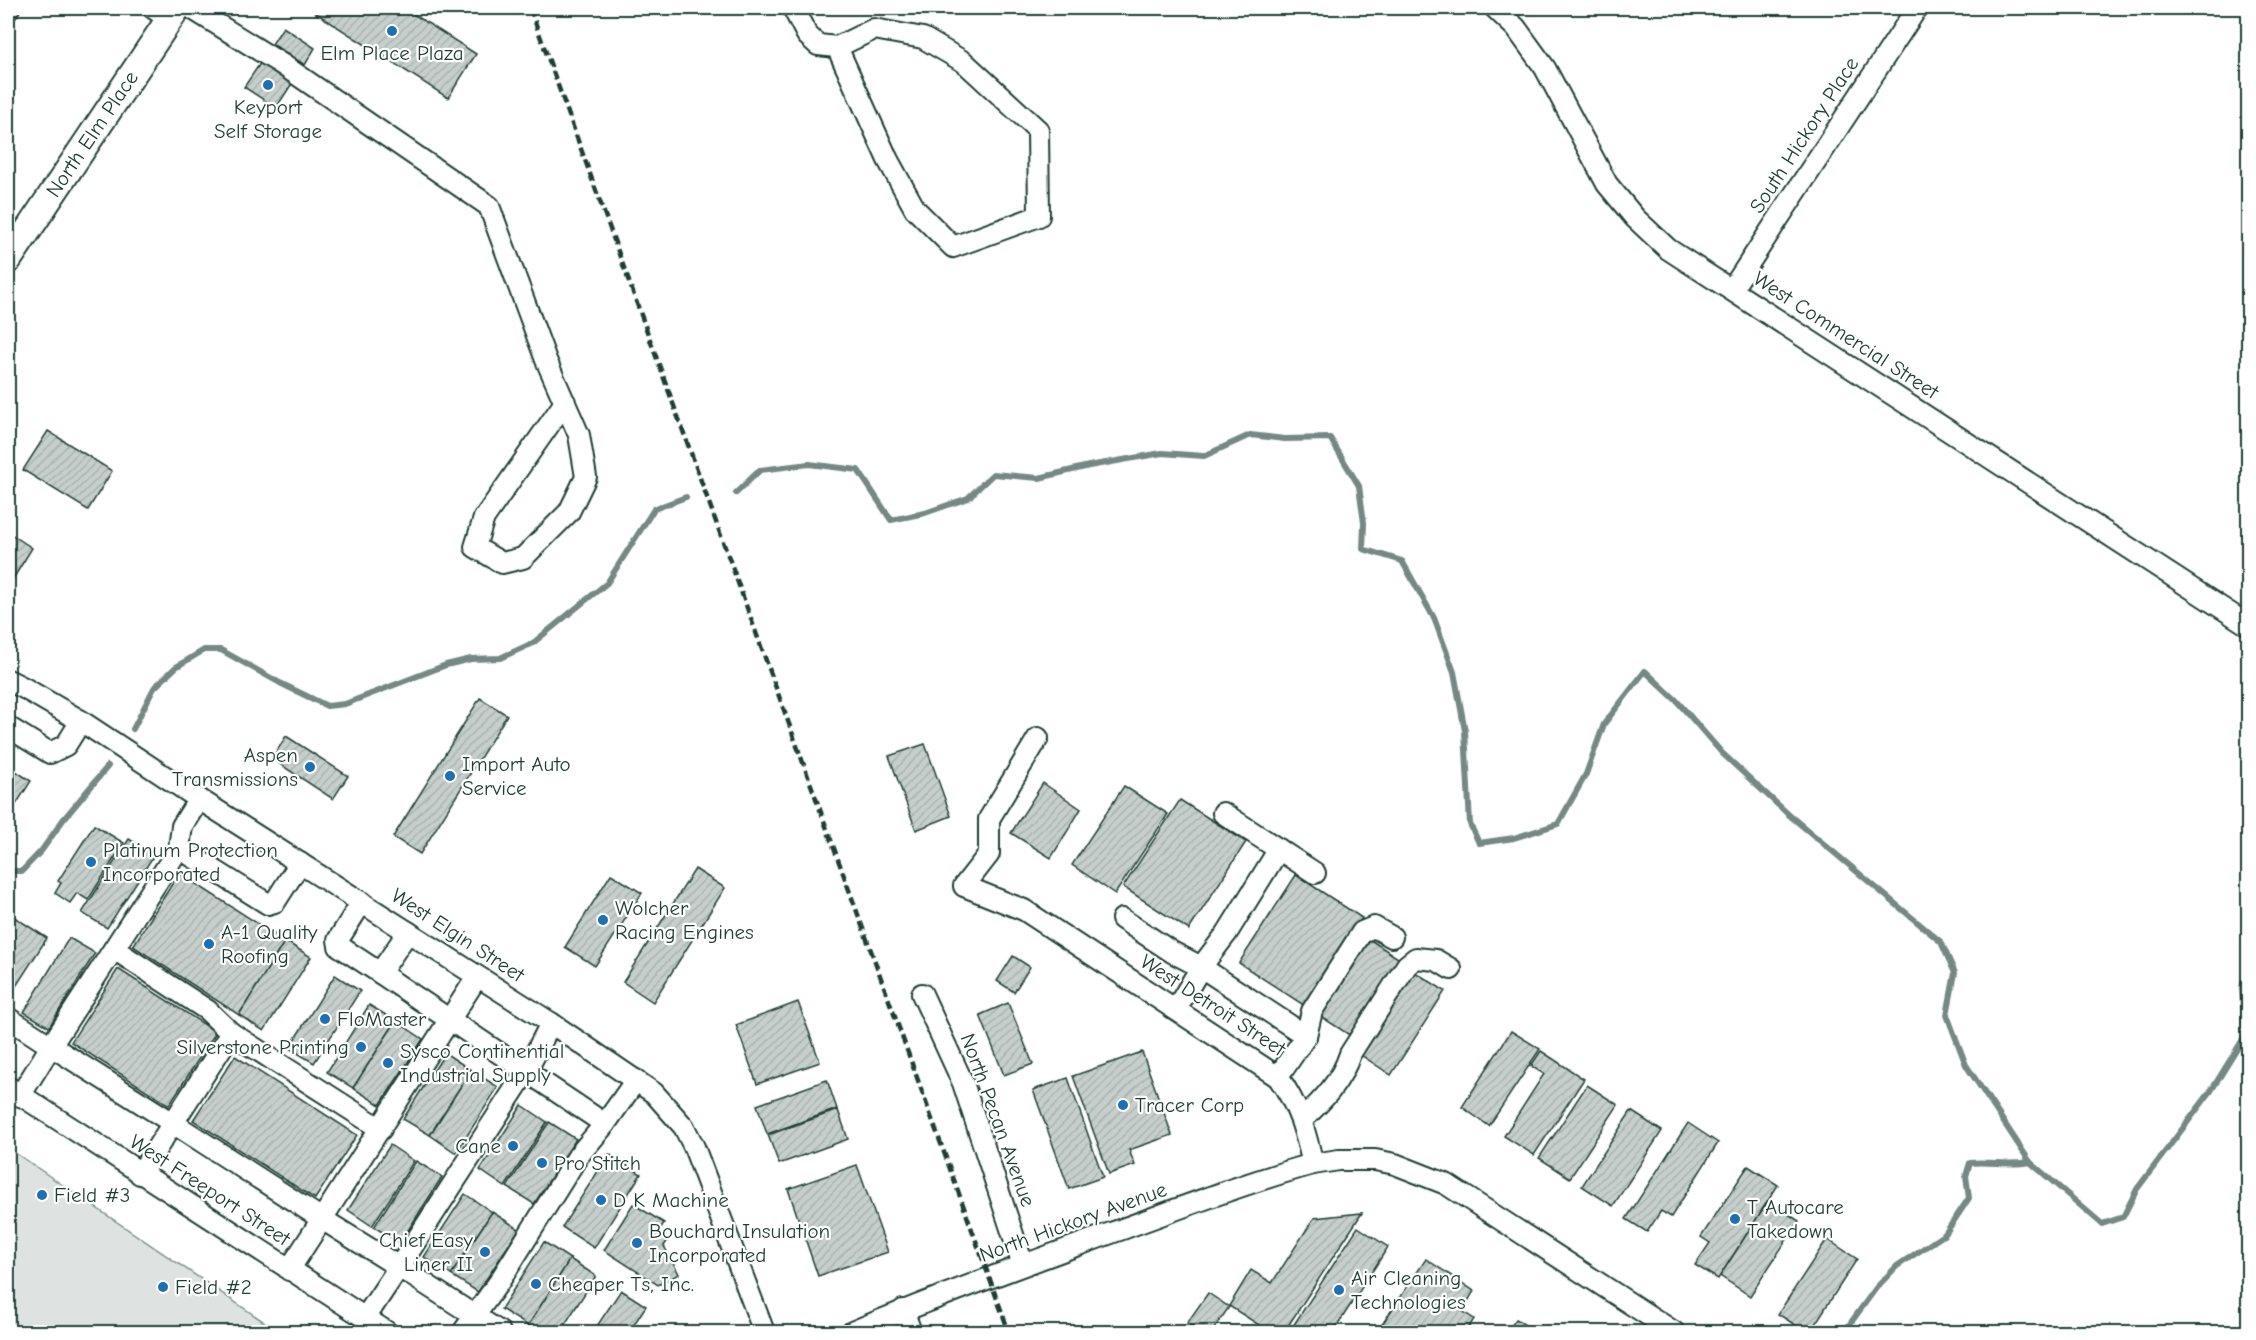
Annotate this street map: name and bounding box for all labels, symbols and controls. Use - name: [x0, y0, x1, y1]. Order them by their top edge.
- marker: Elm Place Plaza: [385, 24, 399, 38]
- place label: Elm Place Plaza: [320, 41, 464, 65]
- street label: South Hickory Place: [1745, 52, 1863, 218]
- street label: North Elm Place: [41, 66, 143, 202]
- marker: Keyport Self Storage: [261, 78, 275, 92]
- place label: Keyport Self Storage: [214, 95, 322, 143]
- street label: West Commercial Street: [1749, 266, 1944, 404]
- place label: Aspen Transmissions: [172, 743, 298, 791]
- place label: Import Auto Service: [462, 752, 571, 800]
- marker: Aspen Transmissions: [303, 760, 317, 774]
- marker: Import Auto Service: [443, 769, 457, 783]
- place label: Platinum Protection Incorporated: [103, 838, 278, 886]
- marker: Platinum Protection Incorporated: [84, 855, 98, 869]
- street label: West Elgin Street: [387, 883, 530, 987]
- place label: Wolcher Racing Engines: [615, 896, 754, 944]
- marker: Wolcher Racing Engines: [596, 913, 610, 927]
- place label: A-1 Quality Roofing: [221, 920, 318, 968]
- marker: A-1 Quality Roofing: [202, 937, 216, 951]
- street label: West Detroit Street: [1136, 949, 1291, 1061]
- place label: FloMaster: [337, 1007, 427, 1031]
- marker: FloMaster: [318, 1012, 332, 1026]
- street label: North Pecan Avenue: [956, 1030, 1040, 1210]
- place label: Silverstone Printing: [176, 1035, 349, 1059]
- place label: Sysco Continential Industrial Supply: [400, 1039, 564, 1087]
- marker: Silverstone Printing: [354, 1040, 368, 1054]
- marker: Sysco Continential Industrial Supply: [381, 1056, 395, 1070]
- place label: Tracer Corp: [1135, 1093, 1244, 1117]
- marker: Tracer Corp: [1116, 1098, 1130, 1112]
- street label: West Freeport Street: [125, 1129, 296, 1251]
- place label: Cane: [455, 1134, 501, 1158]
- marker: Cane: [506, 1139, 520, 1153]
- place label: Pro Stitch: [554, 1151, 641, 1175]
- marker: Pro Stitch: [535, 1156, 549, 1170]
- street label: North Hickory Avenue: [976, 1177, 1170, 1267]
- place label: Field #3: [54, 1183, 130, 1207]
- marker: Field #3: [35, 1188, 49, 1202]
- place label: D K Machine: [613, 1188, 729, 1212]
- marker: D K Machine: [594, 1193, 608, 1207]
- place label: T Autocare Takedown: [1747, 1195, 1844, 1243]
- marker: T Autocare Takedown: [1728, 1212, 1742, 1226]
- place label: Bouchard Insulation Incorporated: [649, 1219, 830, 1267]
- place label: Chief Easy Liner II: [379, 1228, 474, 1276]
- marker: Bouchard Insulation Incorporated: [630, 1236, 644, 1250]
- marker: Chief Easy Liner II: [478, 1245, 492, 1259]
- place label: Air Cleaning Technologies: [1351, 1266, 1466, 1314]
- place label: Cheaper Ts, Inc.: [548, 1272, 694, 1296]
- place label: Field #2: [175, 1275, 252, 1299]
- marker: Cheaper Ts, Inc.: [529, 1277, 543, 1291]
- marker: Field #2: [156, 1280, 170, 1294]
- marker: Air Cleaning Technologies: [1332, 1283, 1346, 1297]

